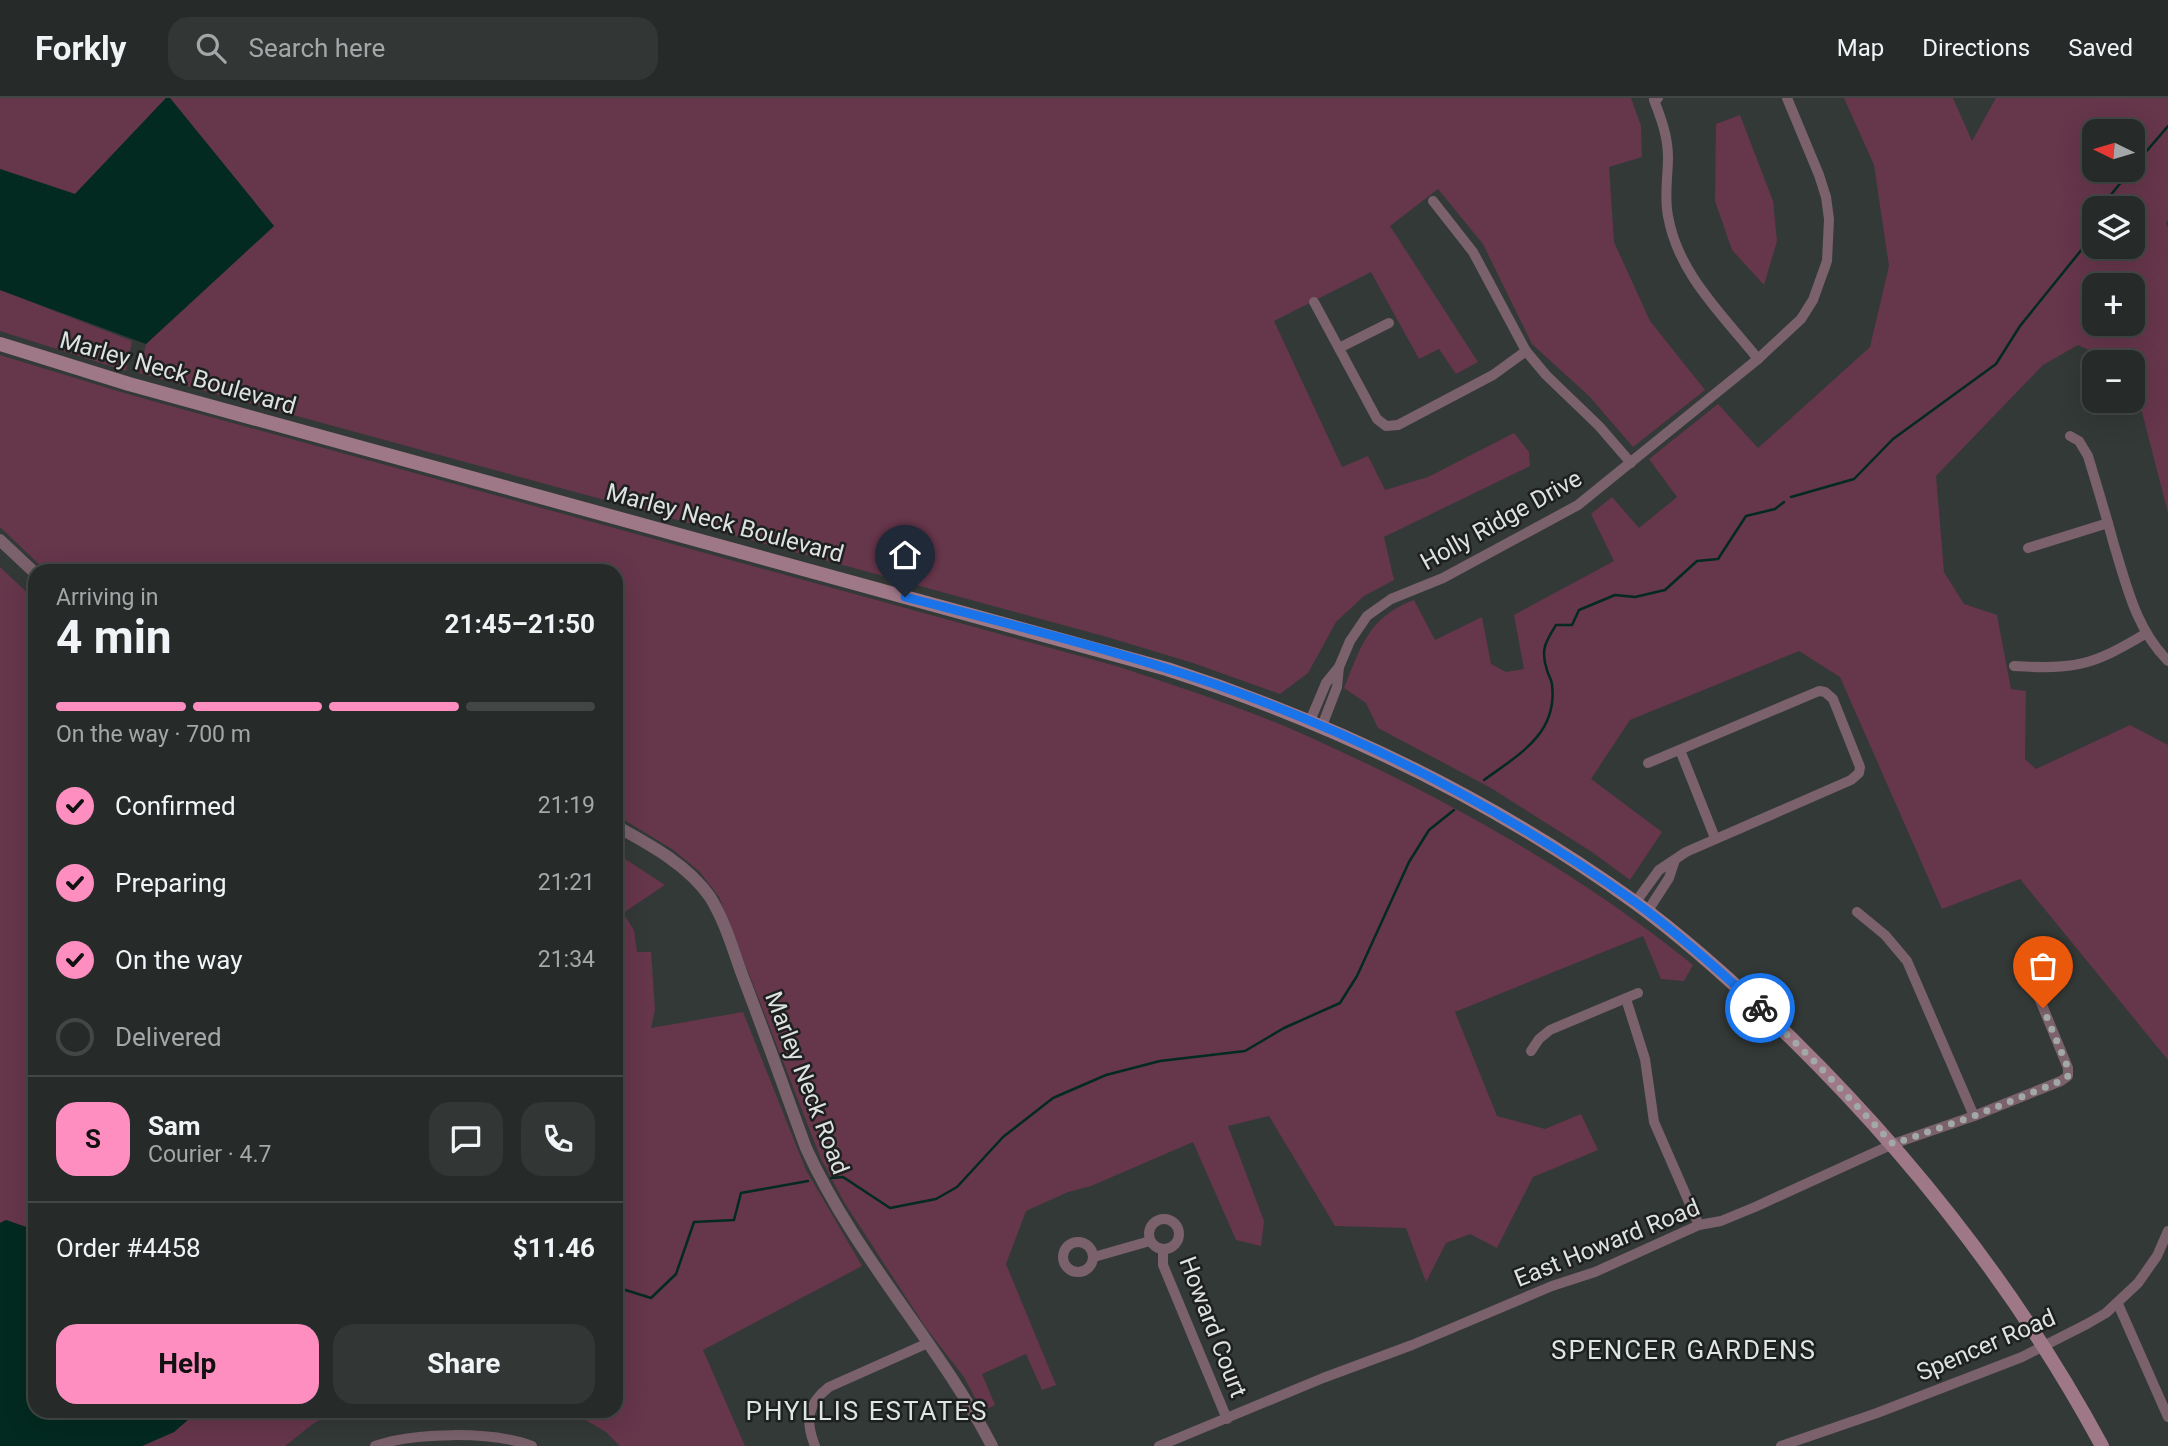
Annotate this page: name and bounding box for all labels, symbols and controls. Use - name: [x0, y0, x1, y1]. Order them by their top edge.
- search box: [168, 17, 658, 80]
- text: Forkly: [35, 29, 126, 68]
- icon: search: [192, 29, 230, 67]
- text: Search here: [248, 33, 385, 63]
- text: Map: [1837, 34, 1884, 62]
- text: Directions: [1922, 34, 2030, 62]
- text: Saved: [2068, 34, 2133, 62]
- north arrow: [2082, 119, 2146, 182]
- map controls: [2082, 119, 2145, 413]
- button: layers: [2082, 196, 2145, 259]
- button: +: [2082, 273, 2145, 336]
- street label: Marley Neck Boulevard: [57, 326, 299, 420]
- button: −: [2082, 350, 2145, 413]
- street label: Holly Ridge Drive: [1415, 464, 1587, 576]
- street label: Marley Neck Boulevard: [603, 478, 847, 568]
- pin: [875, 525, 935, 597]
- icon: home: [886, 536, 924, 574]
- text: Arriving in: [56, 584, 159, 611]
- text: 21:45–21:50: [445, 609, 595, 639]
- text: 4 min: [56, 610, 172, 664]
- text: On the way · 700 m: [56, 721, 251, 748]
- icon: check: [56, 787, 94, 825]
- text: Confirmed: [115, 791, 236, 821]
- text: 21:19: [538, 792, 595, 819]
- icon: check: [56, 864, 94, 902]
- text: Preparing: [115, 868, 227, 898]
- text: 21:21: [538, 869, 595, 896]
- pin: [2013, 936, 2073, 1008]
- icon: check: [56, 941, 94, 979]
- text: On the way: [115, 945, 243, 975]
- text: 21:34: [538, 946, 595, 973]
- icon: bag: [2024, 947, 2062, 985]
- courier: [1725, 973, 1795, 1043]
- street label: Marley Neck Road: [759, 988, 855, 1178]
- icon: bike: [1741, 989, 1779, 1027]
- text: Delivered: [115, 1022, 222, 1052]
- button: chat: [429, 1102, 503, 1176]
- button: phone: [521, 1102, 595, 1176]
- text: Sam: [148, 1111, 200, 1141]
- text: S: [85, 1124, 101, 1154]
- text: Courier · 4.7: [148, 1141, 271, 1168]
- street label: East Howard Road: [1510, 1193, 1704, 1293]
- text: Order #4458: [56, 1233, 201, 1263]
- text: $11.46: [513, 1233, 595, 1263]
- street label: Howard Court: [1173, 1253, 1253, 1401]
- street label: Spencer Road: [1912, 1303, 2060, 1387]
- button: Help: [56, 1324, 319, 1404]
- button: Share: [333, 1324, 595, 1404]
- district label: SPENCER GARDENS: [1551, 1335, 1817, 1365]
- district label: PHYLLIS ESTATES: [746, 1396, 988, 1426]

